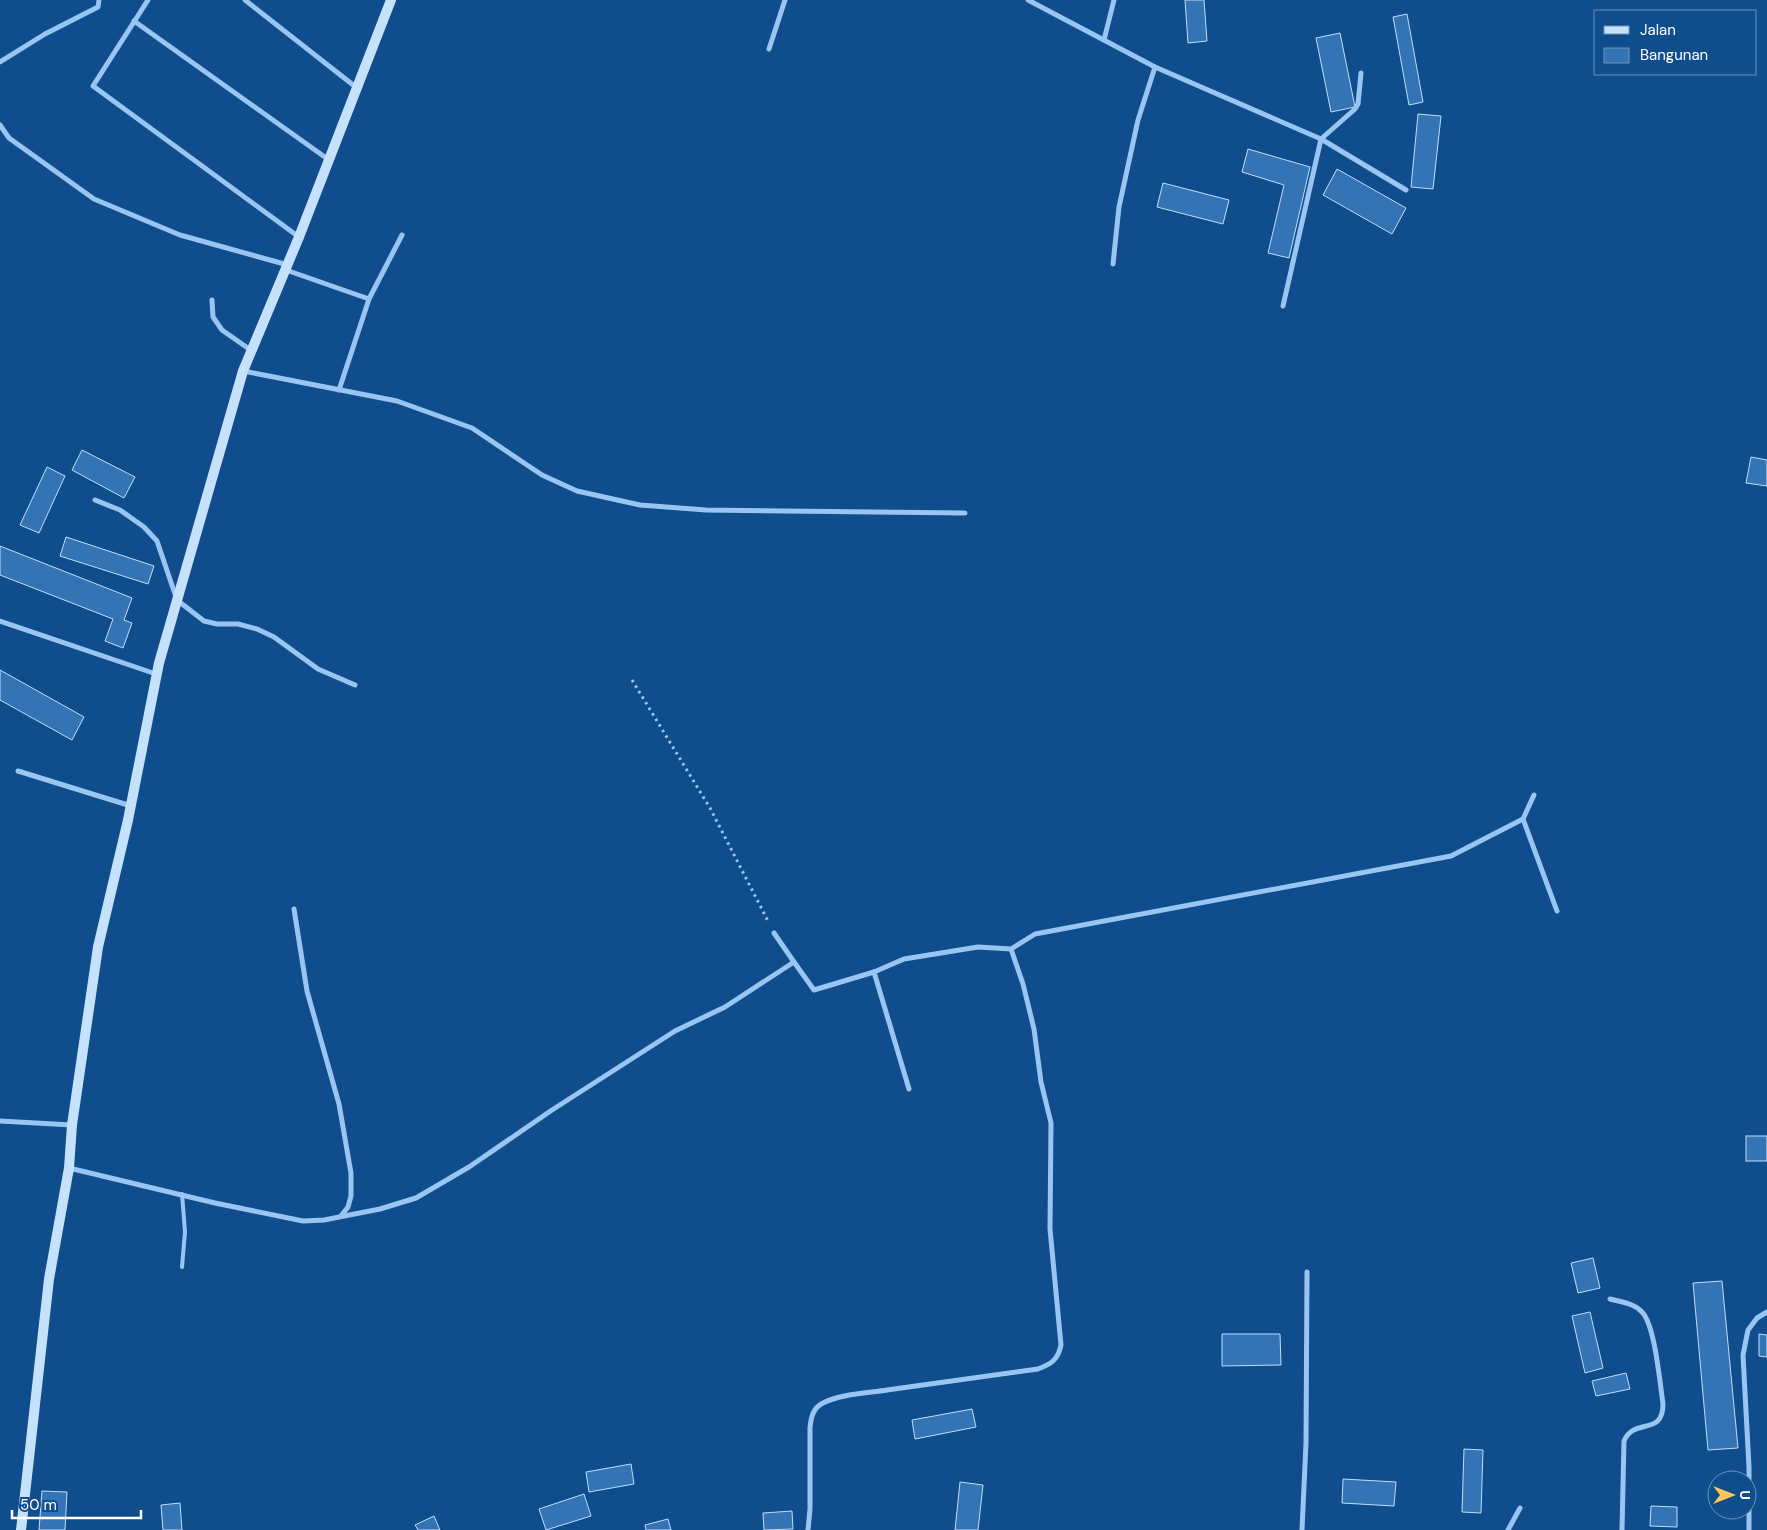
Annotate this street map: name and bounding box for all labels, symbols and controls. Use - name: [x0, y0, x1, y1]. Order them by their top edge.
- legend: [1594, 10, 1757, 75]
- text: Jalan: [1640, 20, 1676, 40]
- text: Bangunan: [1640, 45, 1708, 65]
- north arrow: [1707, 1470, 1757, 1520]
- scale bar: [12, 1488, 141, 1520]
- text: U: [1736, 1490, 1754, 1500]
- text: 50 m: [20, 1495, 57, 1515]

